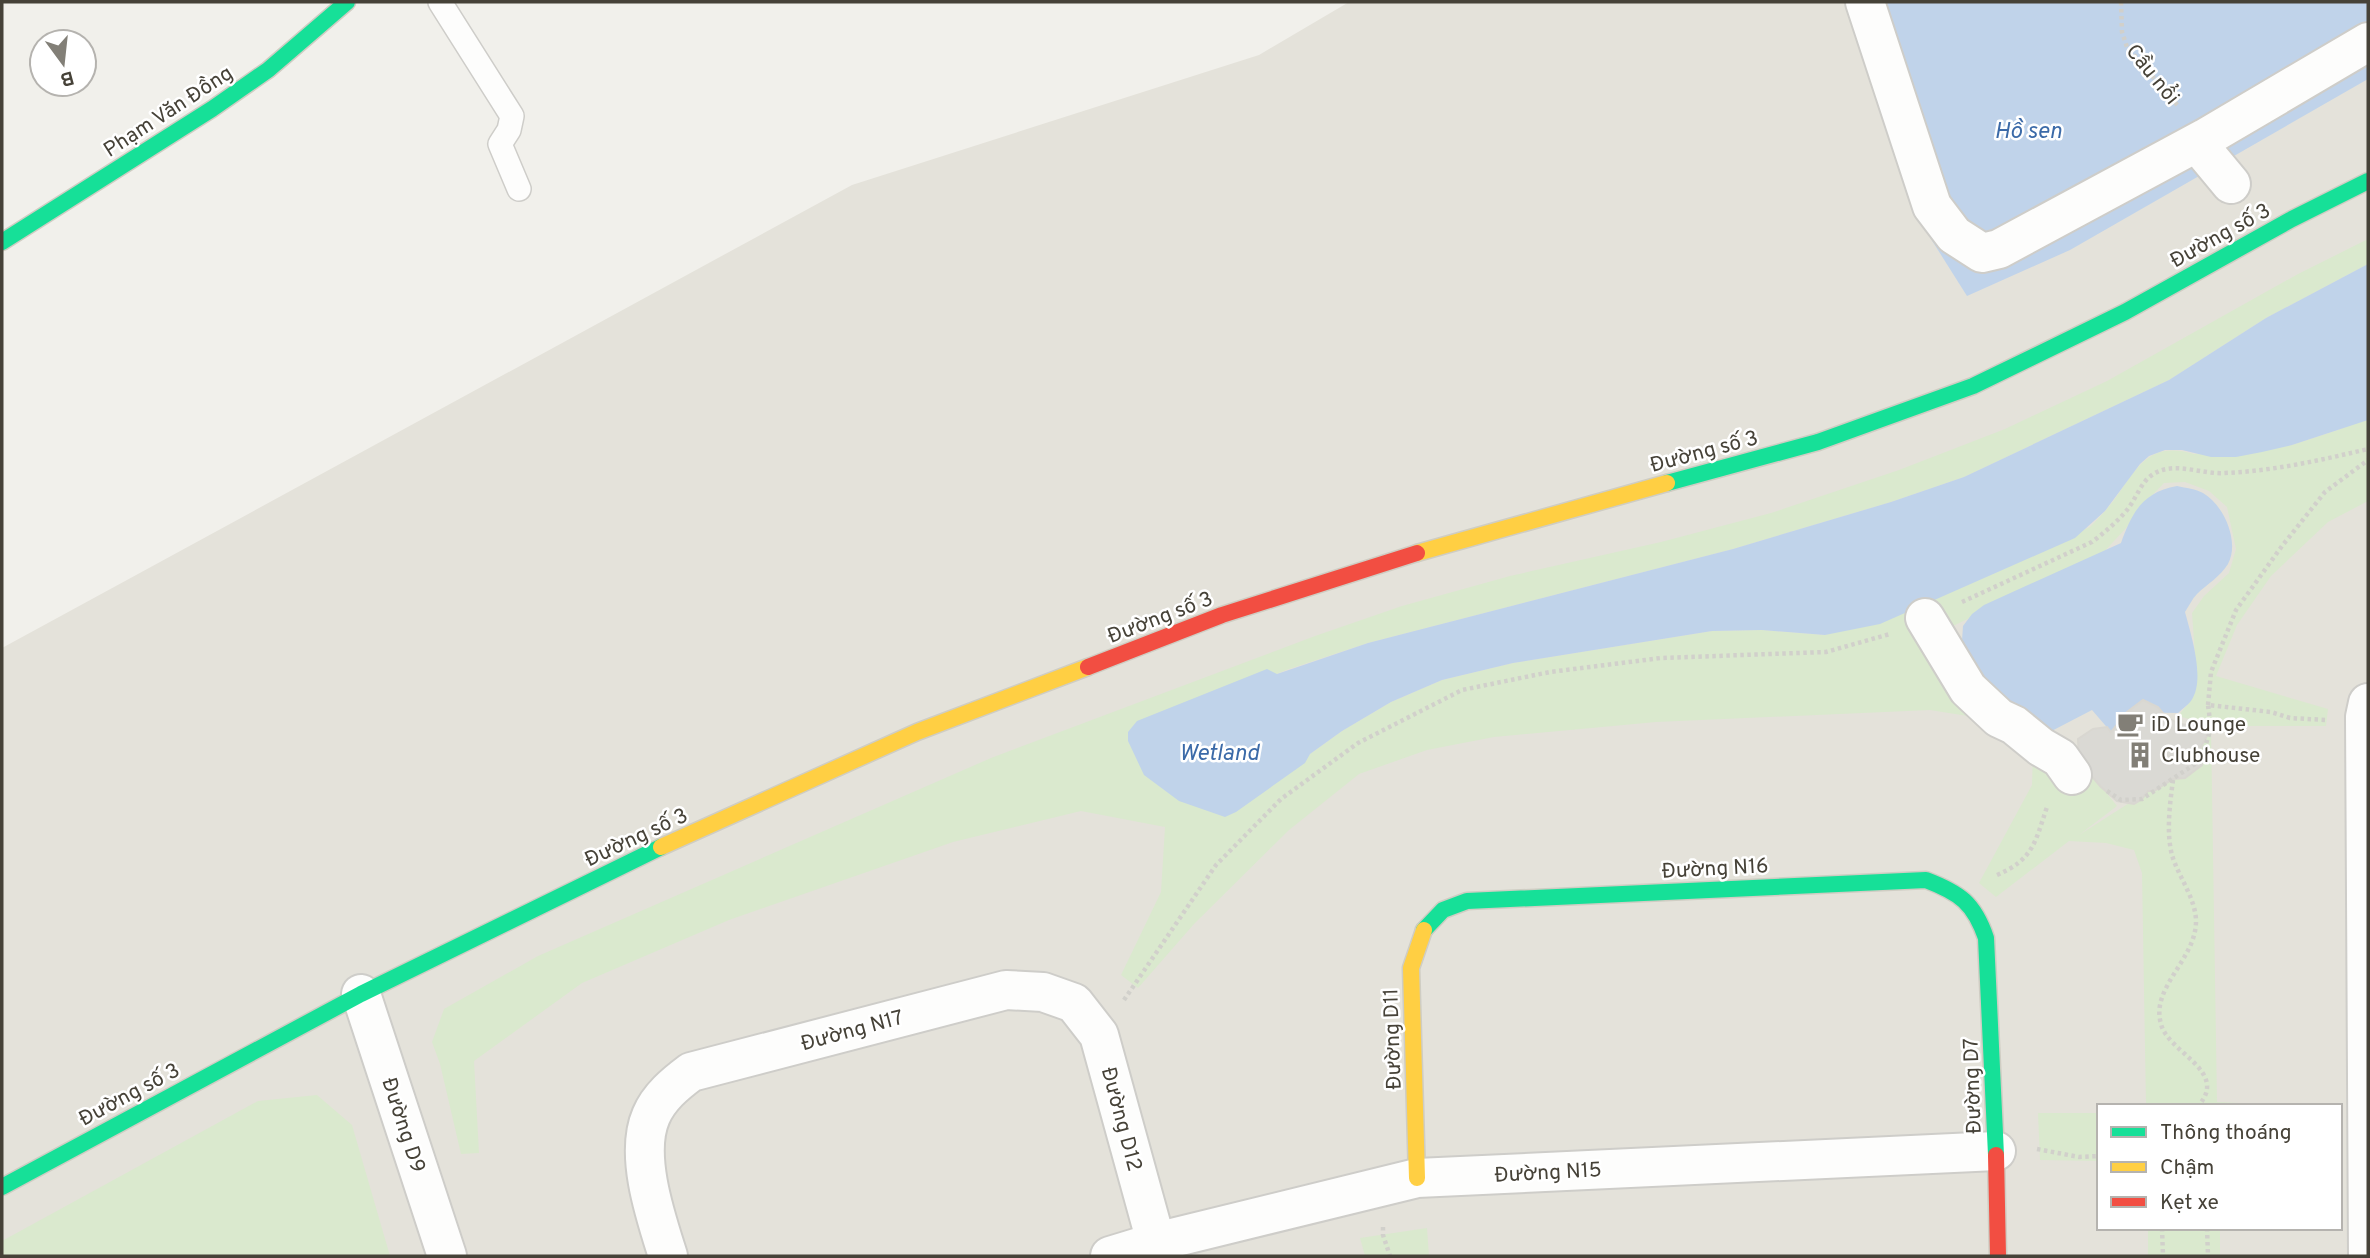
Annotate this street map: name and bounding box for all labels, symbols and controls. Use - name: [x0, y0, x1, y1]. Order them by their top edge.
- north arrow: [28, 28, 98, 98]
- street label: Cầu nổi: [2119, 38, 2186, 111]
- street label: Phạm Văn Đồng: [99, 60, 239, 164]
- text: B: [57, 64, 76, 91]
- water label: Hồ sen: [1994, 118, 2062, 147]
- street label: Đường số 3: [2166, 198, 2276, 275]
- street label: Đường số 3: [1647, 425, 1761, 480]
- street label: Đường số 3: [1104, 586, 1217, 651]
- cafe icon: iD Lounge: [2115, 709, 2145, 739]
- place label: iD Lounge: [2151, 712, 2246, 739]
- water label: Wetland: [1179, 740, 1261, 769]
- building icon: Clubhouse: [2125, 740, 2155, 770]
- place label: Clubhouse: [2161, 743, 2260, 770]
- street label: Đường số 3: [581, 803, 692, 874]
- street label: Đường N16: [1661, 853, 1769, 886]
- street label: Đường D11: [1378, 988, 1409, 1090]
- street label: Đường N17: [798, 1005, 907, 1058]
- street label: Đường D7: [1958, 1037, 1989, 1134]
- street label: Đường số 3: [75, 1057, 185, 1133]
- street label: Đường D12: [1094, 1064, 1147, 1174]
- street label: Đường D9: [374, 1074, 431, 1177]
- legend: [2097, 1104, 2342, 1230]
- text: Thông thoáng: [2160, 1120, 2292, 1147]
- text: Chậm: [2160, 1155, 2214, 1182]
- street label: Đường N15: [1494, 1157, 1602, 1190]
- text: Kẹt xe: [2160, 1190, 2219, 1217]

